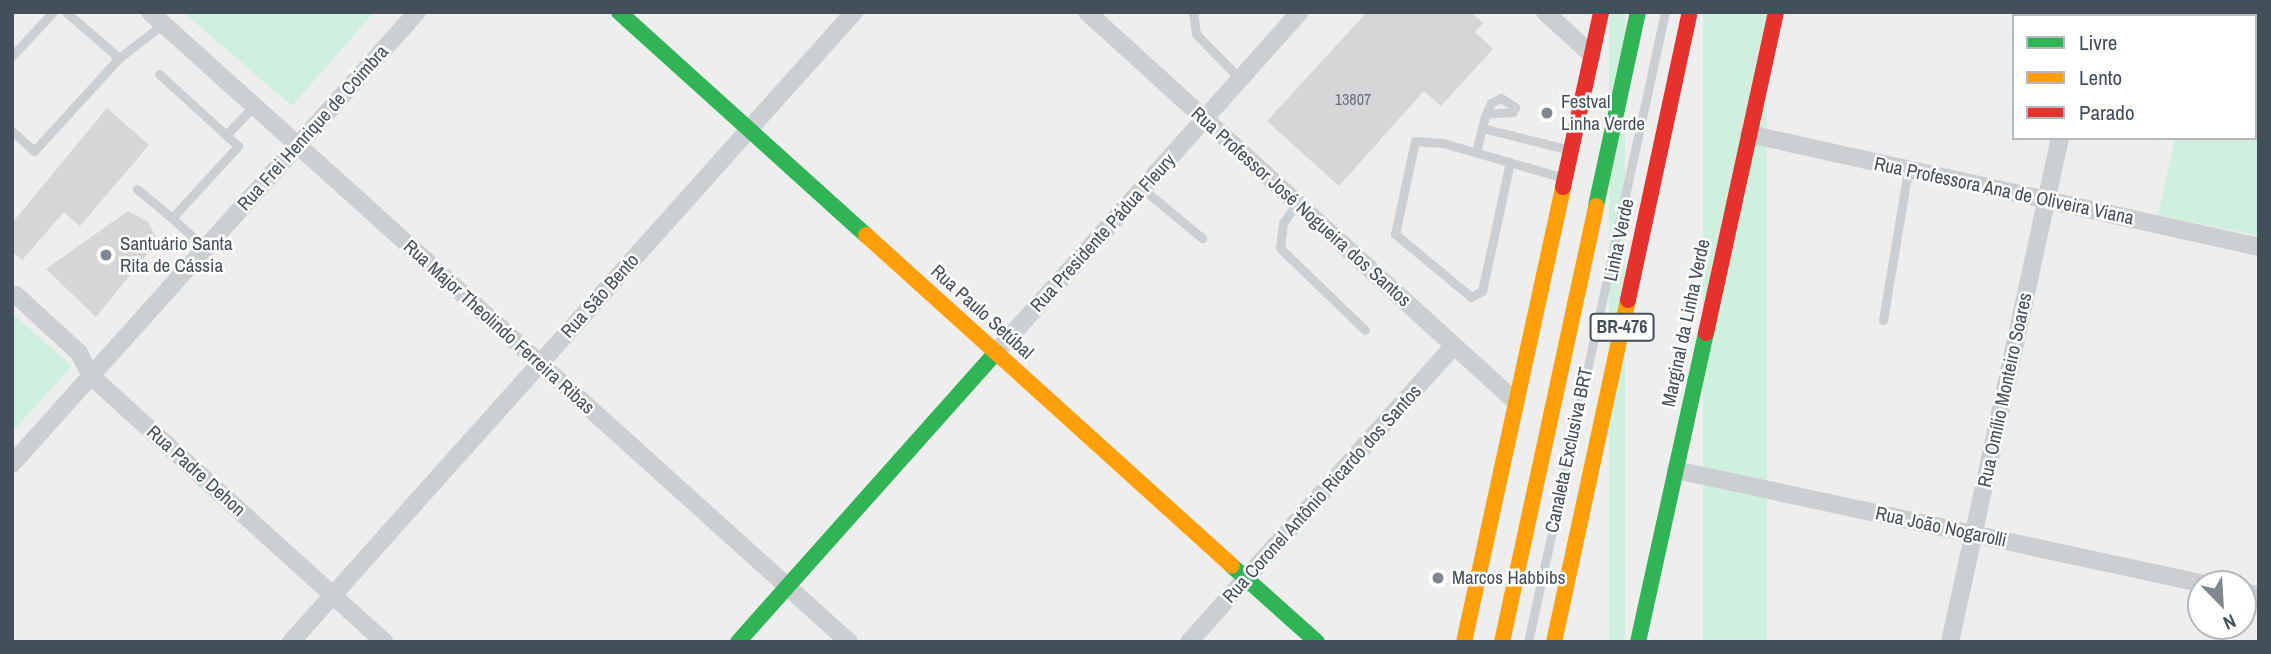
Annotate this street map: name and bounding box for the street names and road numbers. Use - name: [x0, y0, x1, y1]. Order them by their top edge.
- street label: Rua Frei Henrique de Coimbra: [233, 41, 393, 215]
- street label: Rua Professor José Nogueira dos Santos: [1187, 102, 1415, 312]
- street label: Rua Presidente Pádua Fleury: [1026, 149, 1180, 317]
- street label: Rua Professora Ana de Oliveira Viana: [1872, 152, 2136, 230]
- street label: Linha Verde: [1599, 197, 1639, 283]
- street label: Rua Major Theolindo Ferreira Ribas: [399, 235, 599, 419]
- street label: Marginal da Linha Verde: [1657, 237, 1715, 409]
- street label: Rua São Bento: [556, 249, 644, 343]
- street label: Rua Paulo Setúbal: [926, 260, 1038, 364]
- street label: Rua Omílio Monteiro Soares: [1973, 291, 2037, 489]
- road number: BR-476: [1589, 312, 1655, 342]
- street label: Canaleta Exclusiva BRT: [1540, 365, 1598, 535]
- street label: Rua Coronel Antônio Ricardo dos Santos: [1218, 380, 1426, 608]
- street label: Rua Padre Dehon: [142, 421, 250, 521]
- street label: Rua João Nogarolli: [1873, 502, 2009, 552]

